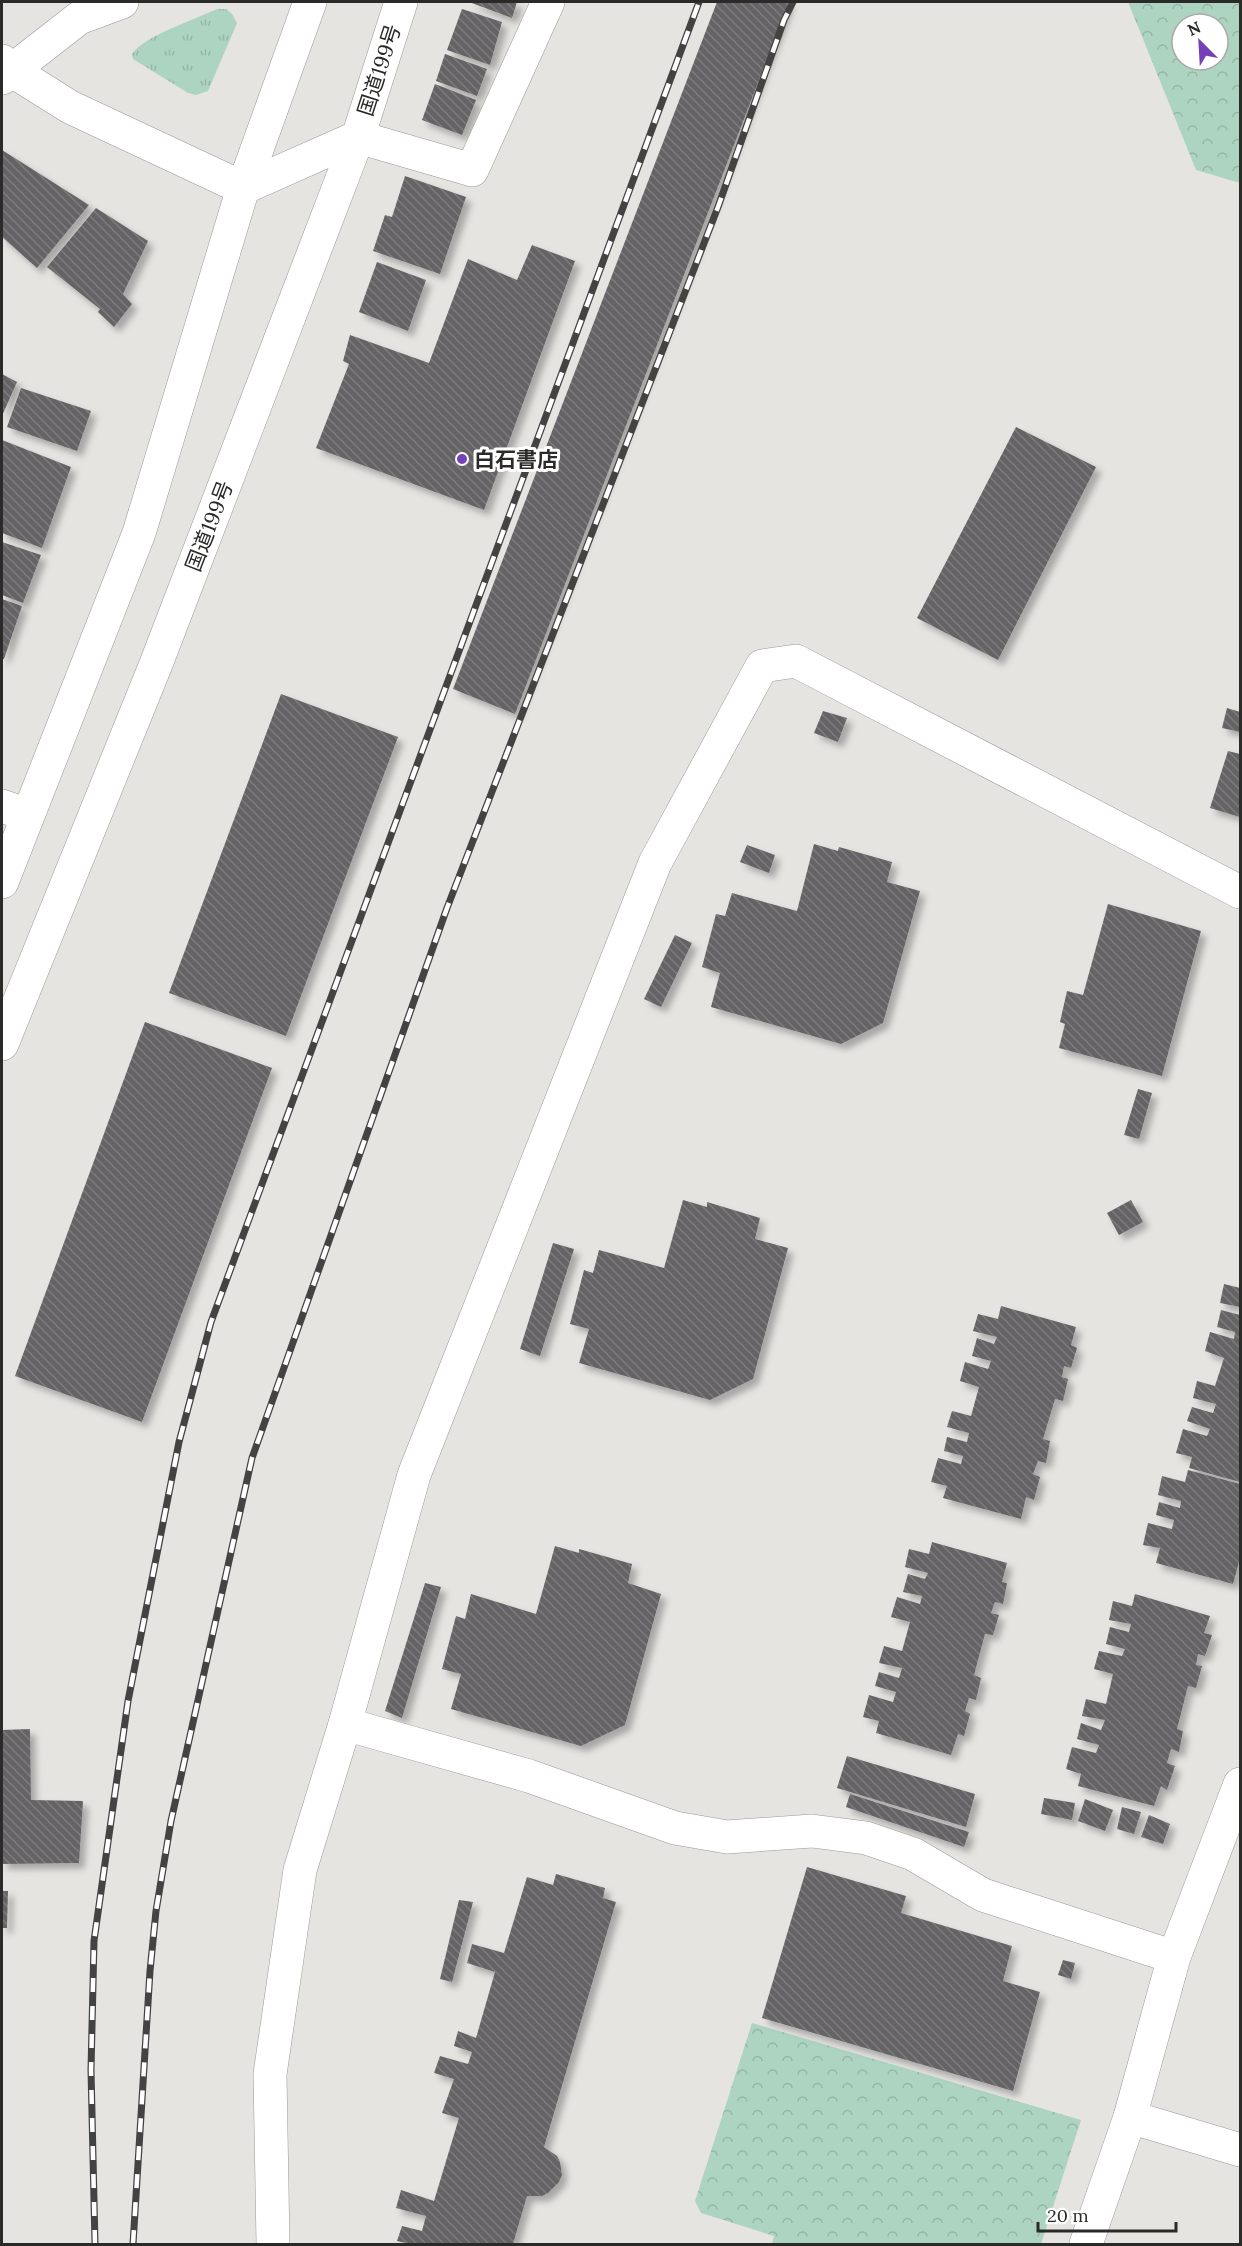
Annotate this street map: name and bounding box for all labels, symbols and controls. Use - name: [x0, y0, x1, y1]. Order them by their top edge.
- north arrow: [1170, 12, 1230, 72]
- text: N: [1184, 17, 1204, 40]
- street label: 国道199号: [351, 21, 407, 119]
- place label: 白石書店: [474, 446, 558, 473]
- marker: 白石書店: [455, 452, 469, 466]
- street label: 国道199号: [179, 477, 239, 575]
- scale bar: [1038, 2195, 1176, 2233]
- text: 20 m: [1047, 2204, 1089, 2227]

